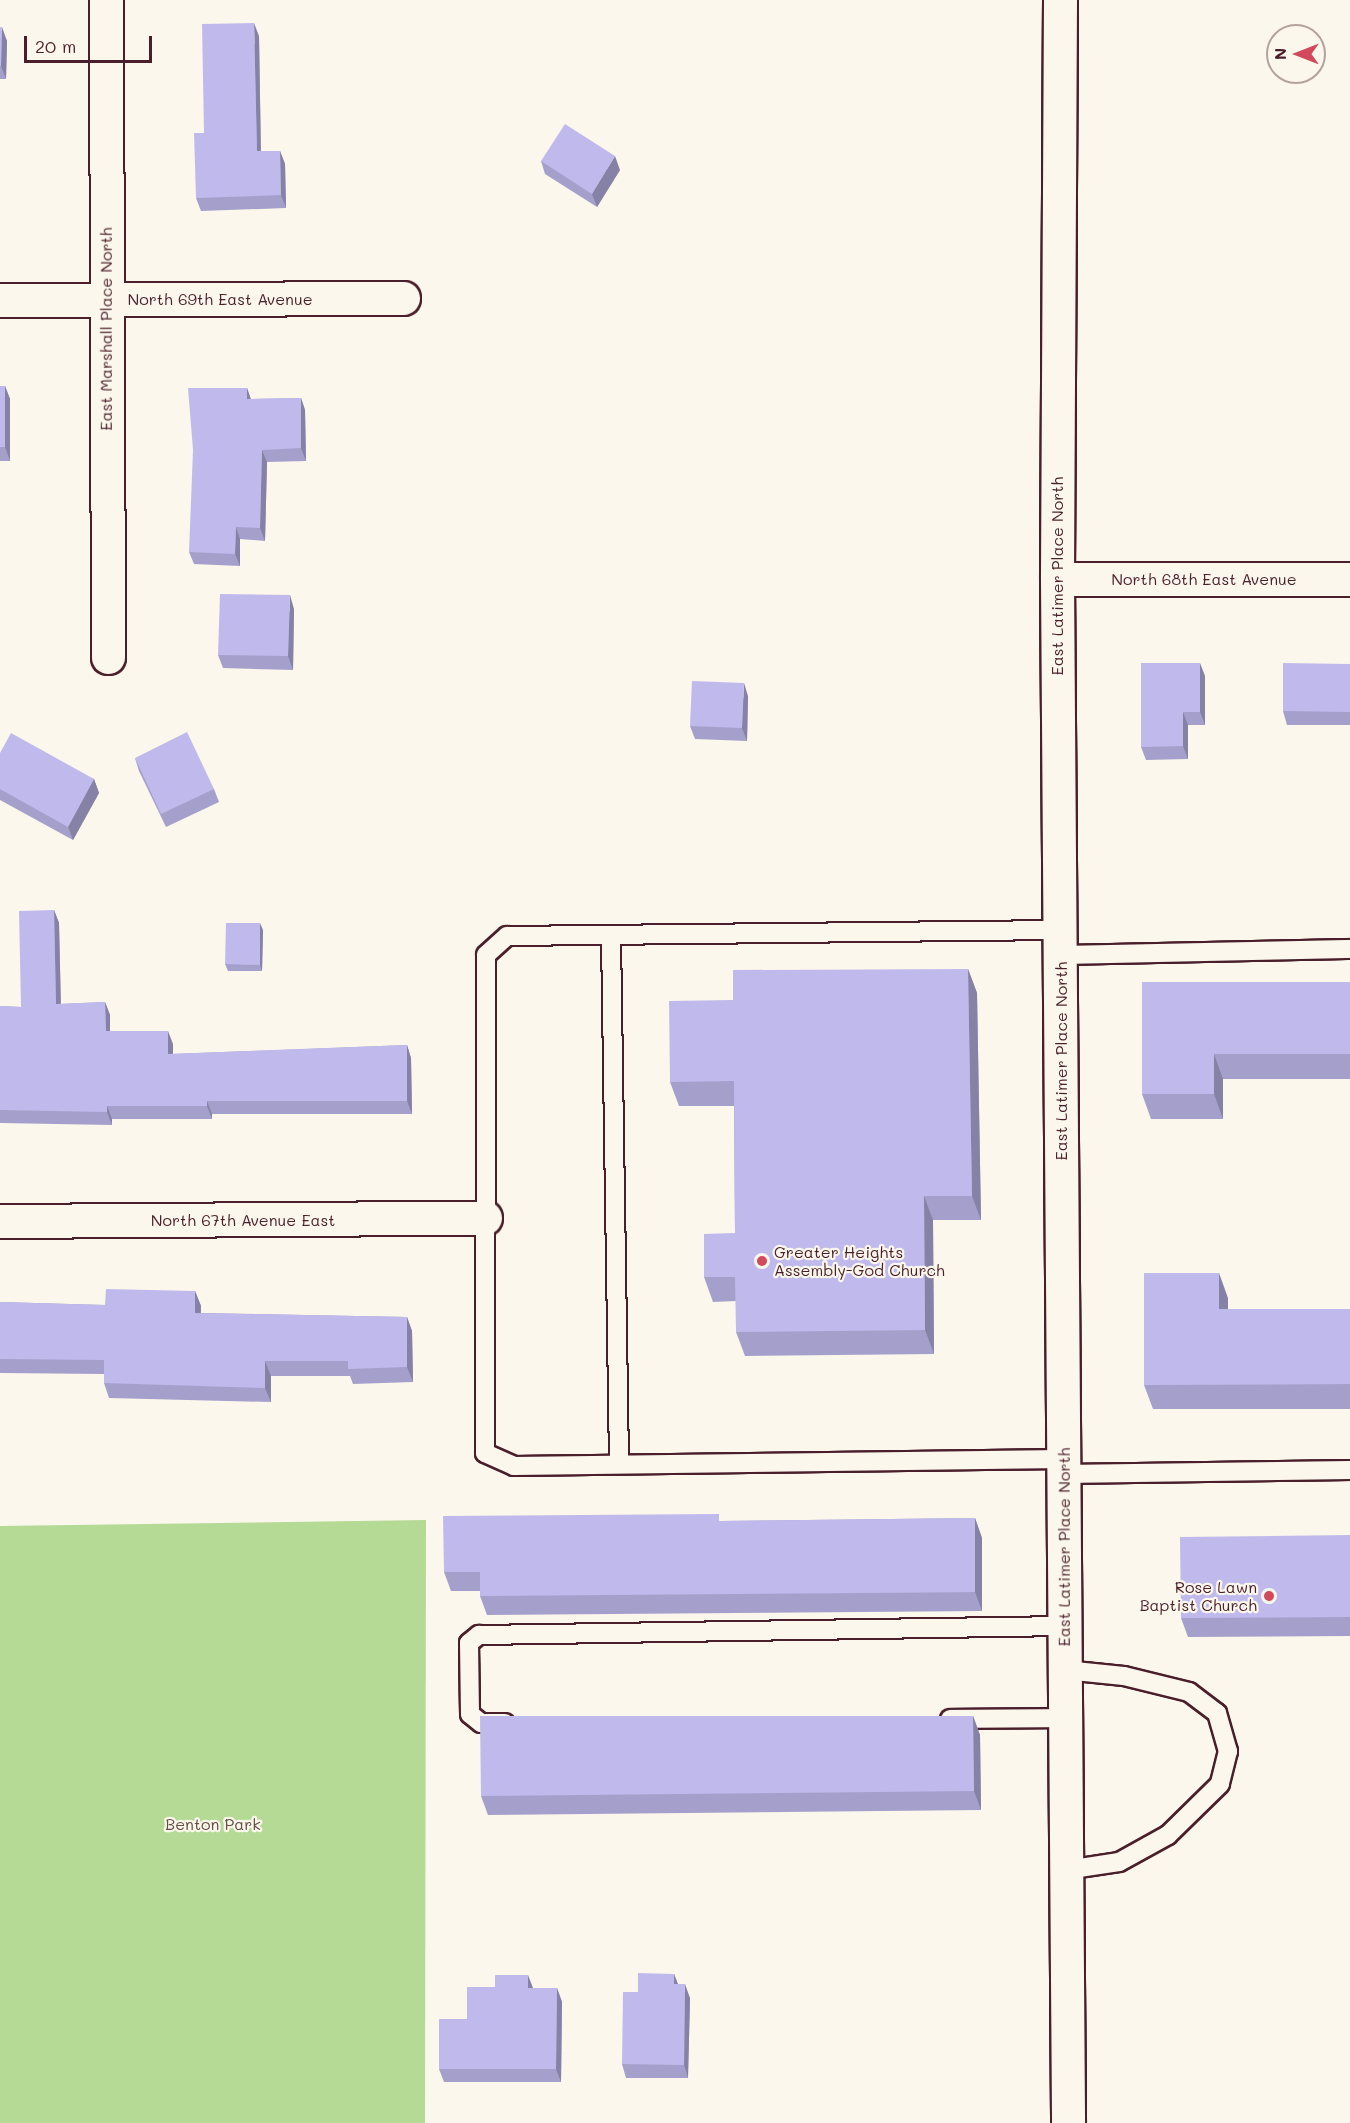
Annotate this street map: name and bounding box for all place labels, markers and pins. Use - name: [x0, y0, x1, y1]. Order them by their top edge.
- place label: Greater Heights Assembly-God Church: [774, 1242, 945, 1280]
- marker: Greater Heights Assembly-God Church: [755, 1254, 769, 1268]
- place label: Rose Lawn Baptist Church: [1140, 1577, 1257, 1615]
- marker: Rose Lawn Baptist Church: [1262, 1589, 1276, 1603]

